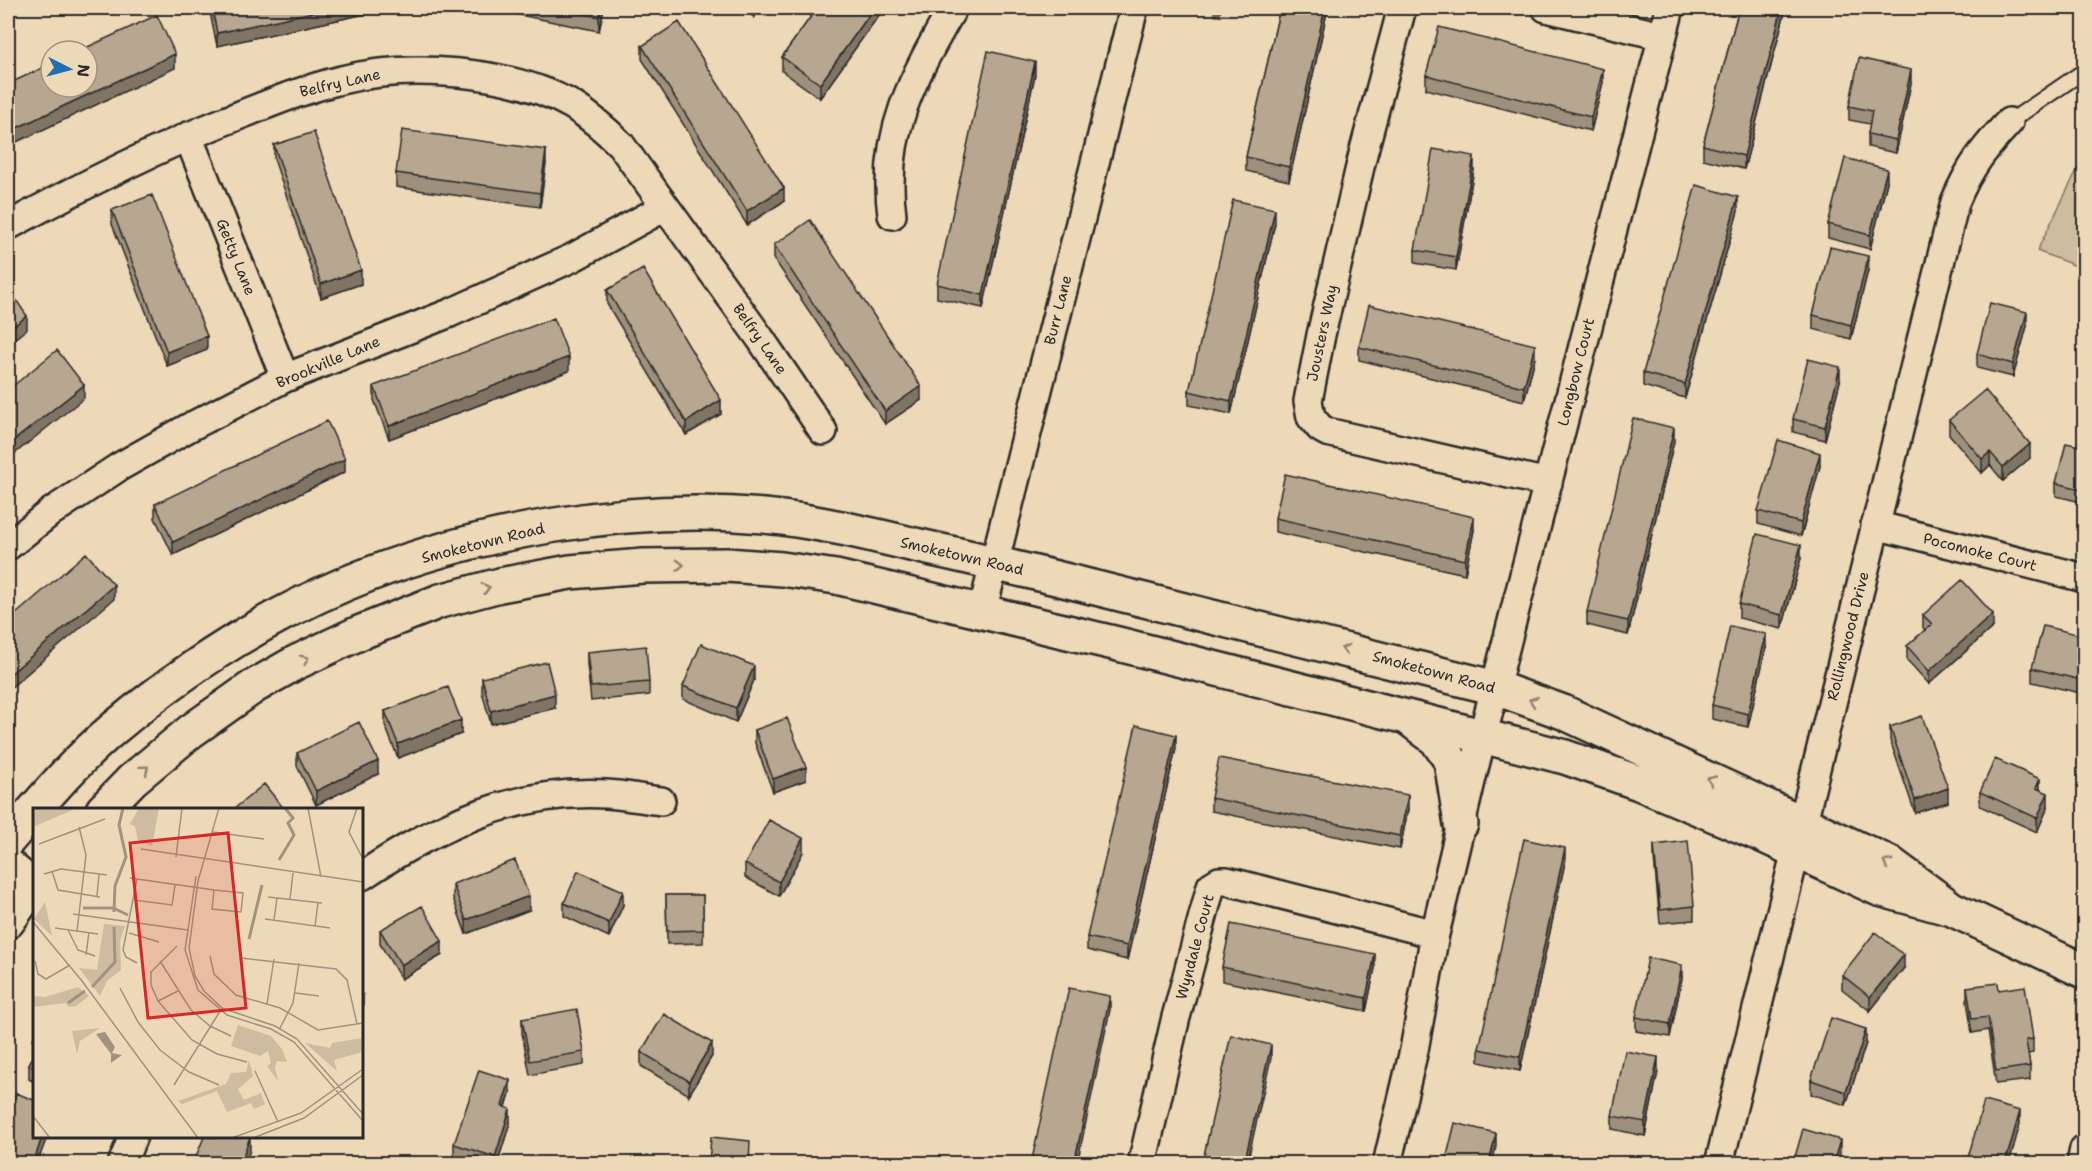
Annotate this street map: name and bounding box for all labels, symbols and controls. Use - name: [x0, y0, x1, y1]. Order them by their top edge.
- north arrow: [39, 39, 99, 99]
- text: N: [72, 63, 95, 78]
- street label: Belfry Lane: [298, 64, 382, 102]
- street label: Getty Lane: [212, 216, 260, 298]
- street label: Burr Lane: [1040, 273, 1076, 347]
- street label: Jousters Way: [1302, 283, 1342, 383]
- street label: Belfry Lane: [728, 300, 792, 378]
- street label: Longbow Court: [1553, 316, 1599, 428]
- street label: Brookville Lane: [273, 331, 383, 393]
- street label: Smoketown Road: [419, 518, 547, 568]
- street label: Pocomoke Court: [1921, 528, 2039, 576]
- street label: Smoketown Road: [898, 532, 1026, 580]
- one-way arrow: [675, 559, 684, 571]
- street label: Rollingwood Drive: [1822, 569, 1874, 703]
- one-way arrow: [481, 583, 491, 595]
- one-way arrow: [1340, 644, 1350, 657]
- street label: Smoketown Road: [1370, 646, 1498, 698]
- one-way arrow: [299, 654, 310, 666]
- one-way arrow: [1528, 696, 1539, 709]
- one-way arrow: [138, 766, 149, 777]
- one-way arrow: [1707, 775, 1718, 787]
- inset map: [33, 808, 363, 1138]
- one-way arrow: [1883, 859, 1893, 870]
- street label: Wyndale Court: [1171, 892, 1219, 1002]

